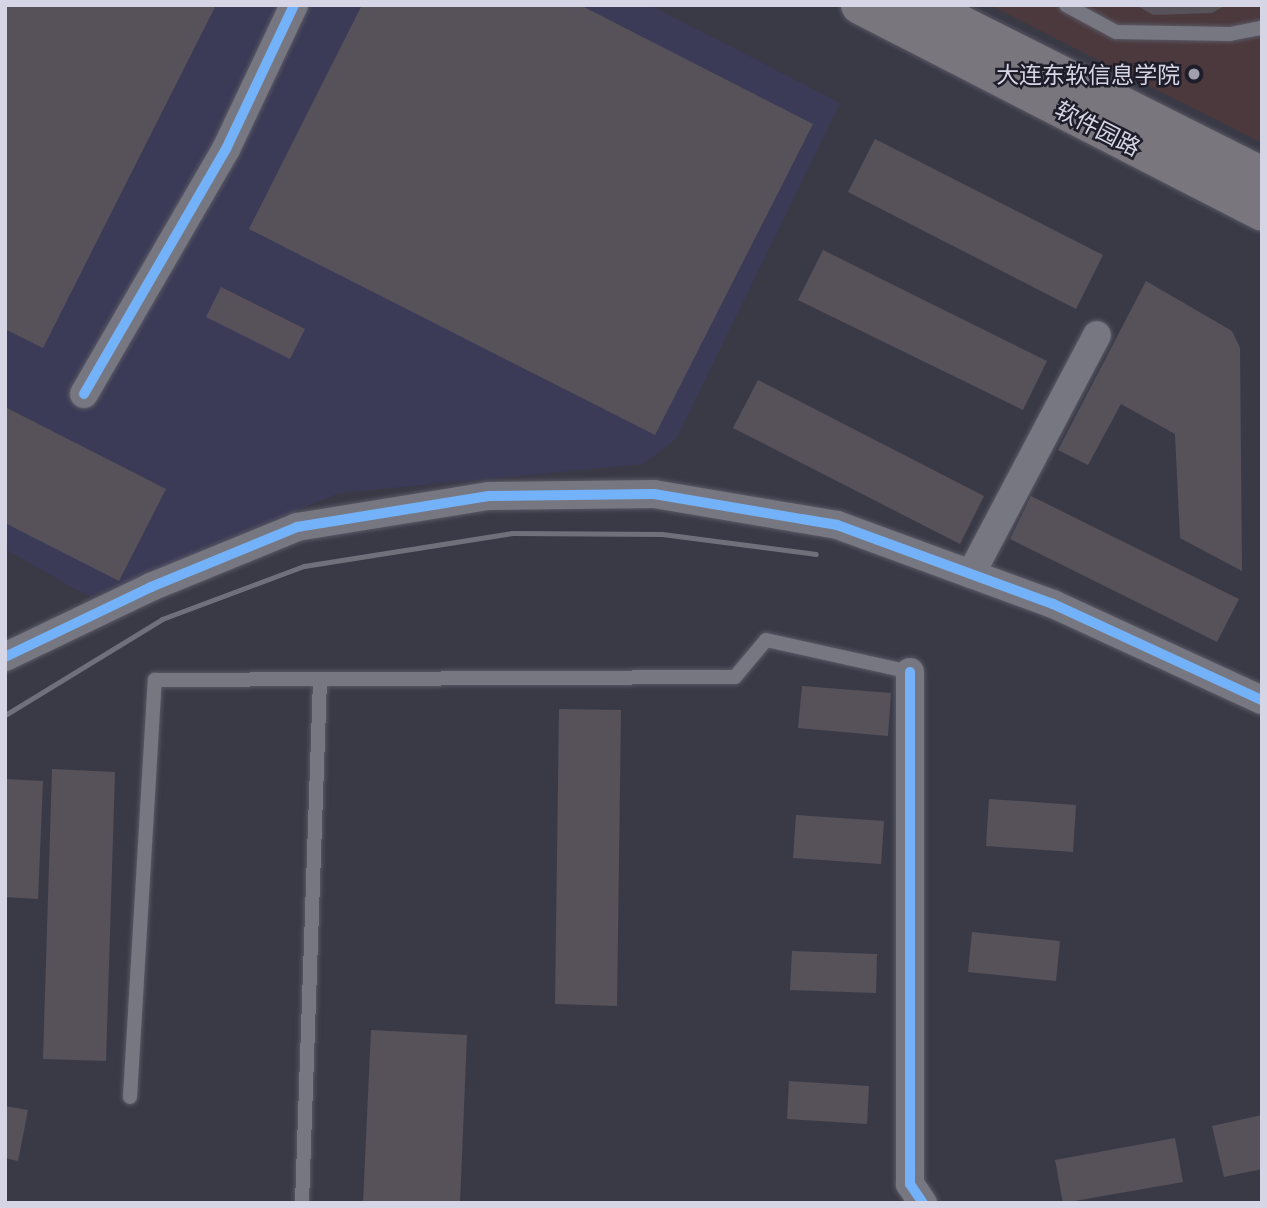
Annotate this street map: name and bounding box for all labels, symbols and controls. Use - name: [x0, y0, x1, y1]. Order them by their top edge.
- place label: 大连东软信息学院: [996, 60, 1180, 88]
- marker: 大连东软信息学院: [1186, 66, 1202, 82]
- street label: 软件园路: [1051, 95, 1145, 161]

